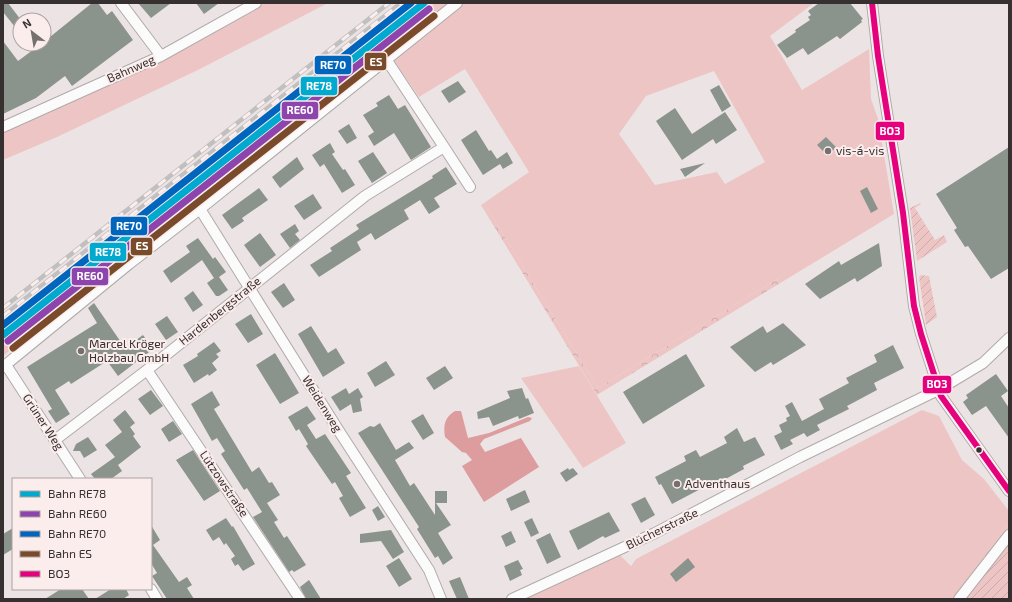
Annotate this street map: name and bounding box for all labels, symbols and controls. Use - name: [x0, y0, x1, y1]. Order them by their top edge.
- north arrow: [12, 12, 52, 52]
- text: N: [20, 15, 33, 31]
- street label: Bahnweg: [104, 51, 157, 85]
- line badge: ES: [364, 52, 387, 71]
- line badge: RE70: [314, 55, 352, 75]
- text: ES: [370, 55, 383, 68]
- text: RE70: [320, 58, 346, 71]
- line badge: RE78: [300, 76, 338, 96]
- text: RE78: [306, 79, 332, 92]
- line badge: RE60: [281, 101, 319, 120]
- text: RE60: [287, 103, 314, 116]
- line badge: BO3: [875, 121, 905, 141]
- text: BO3: [880, 124, 900, 137]
- place label: vis-á-vis: [836, 143, 884, 157]
- marker: vis-á-vis: [823, 146, 833, 156]
- line badge: RE70: [110, 216, 148, 236]
- text: RE70: [116, 219, 142, 232]
- line badge: ES: [130, 237, 153, 256]
- text: ES: [136, 239, 149, 252]
- line badge: RE78: [89, 242, 127, 262]
- text: RE78: [95, 245, 121, 258]
- line badge: RE60: [71, 267, 109, 286]
- text: RE60: [77, 269, 104, 282]
- street label: Hardenbergstraße: [176, 273, 263, 347]
- place label: Marcel Kröger Holzbau GmbH: [89, 336, 169, 364]
- marker: Marcel Kröger Holzbau GmbH: [76, 346, 86, 356]
- street label: Weidenweg: [300, 373, 346, 435]
- line badge: BO3: [922, 375, 952, 394]
- text: BO3: [927, 377, 947, 390]
- street label: Grüner Weg: [21, 391, 67, 452]
- unlabelled marker: [974, 445, 984, 455]
- street label: Lützowstraße: [198, 448, 252, 519]
- place label: Adventhaus: [685, 476, 750, 490]
- legend: [12, 478, 152, 590]
- marker: Adventhaus: [672, 479, 682, 489]
- text: Bahn RE78: [48, 486, 106, 500]
- street label: Blücherstraße: [623, 505, 700, 552]
- text: Bahn RE60: [48, 506, 107, 520]
- text: Bahn RE70: [48, 526, 106, 540]
- text: Bahn ES: [48, 546, 92, 560]
- text: BO3: [48, 566, 70, 580]

